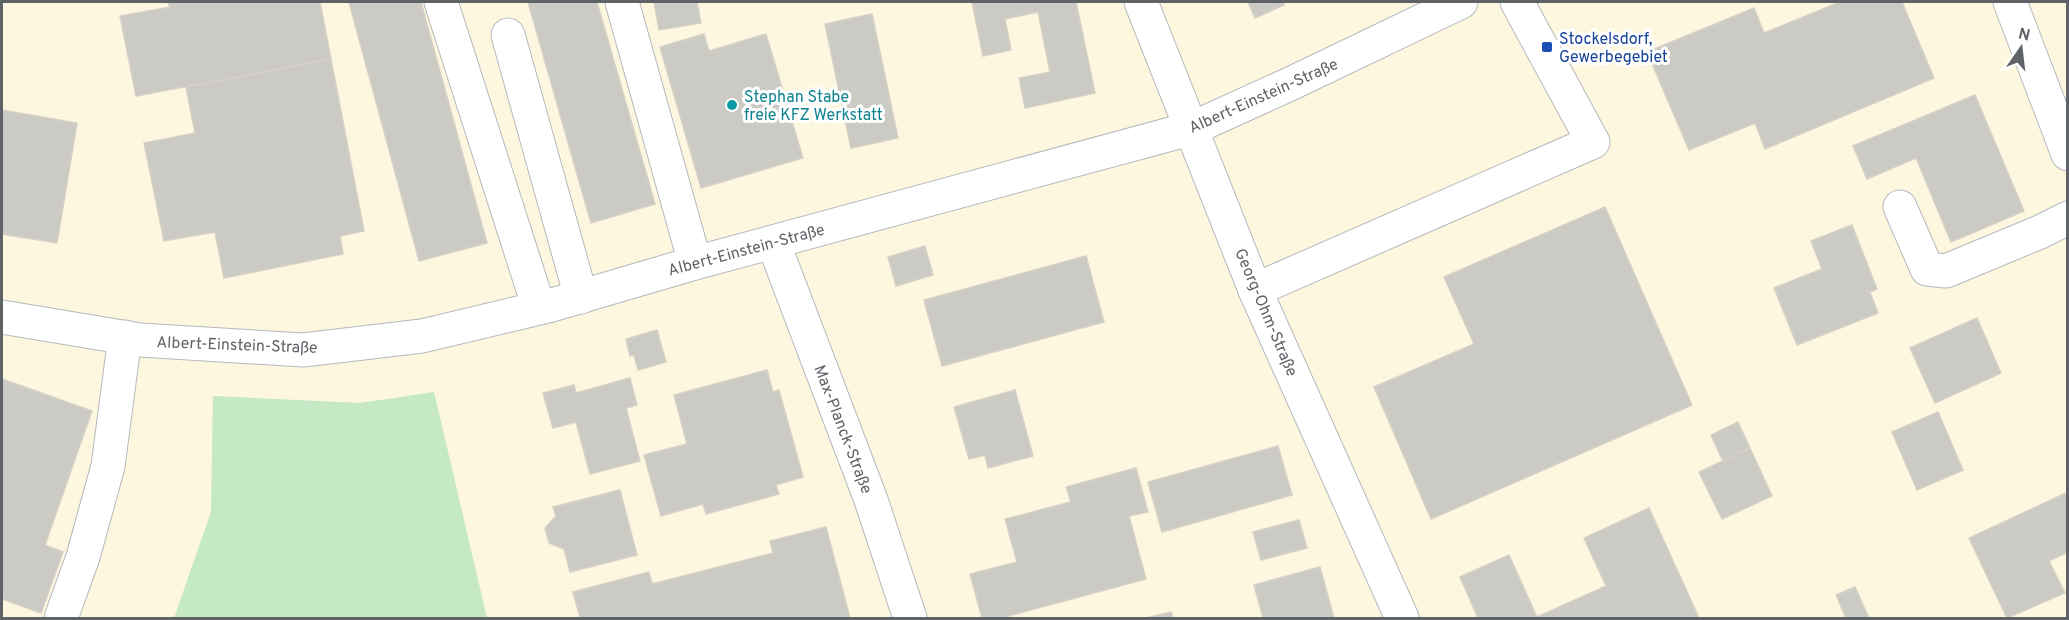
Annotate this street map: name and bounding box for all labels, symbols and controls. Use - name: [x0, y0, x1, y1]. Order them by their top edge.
- north arrow: [1991, 18, 2051, 78]
- text: N: [2016, 24, 2032, 46]
- place label: Stockelsdorf, Gewerbegebiet: [1559, 30, 1668, 68]
- marker: Stockelsdorf, Gewerbegebiet: [1540, 40, 1554, 54]
- street label: Albert-Einstein-Straße: [1186, 55, 1342, 139]
- place label: Stephan Stabe freie KFZ Werkstatt: [744, 88, 883, 126]
- marker: Stephan Stabe freie KFZ Werkstatt: [725, 98, 739, 112]
- street label: Albert-Einstein-Straße: [666, 220, 827, 281]
- street label: Georg-Ohm-Straße: [1229, 246, 1301, 380]
- street label: Albert-Einstein-Straße: [156, 333, 318, 359]
- street label: Max-Planck-Straße: [808, 363, 876, 497]

